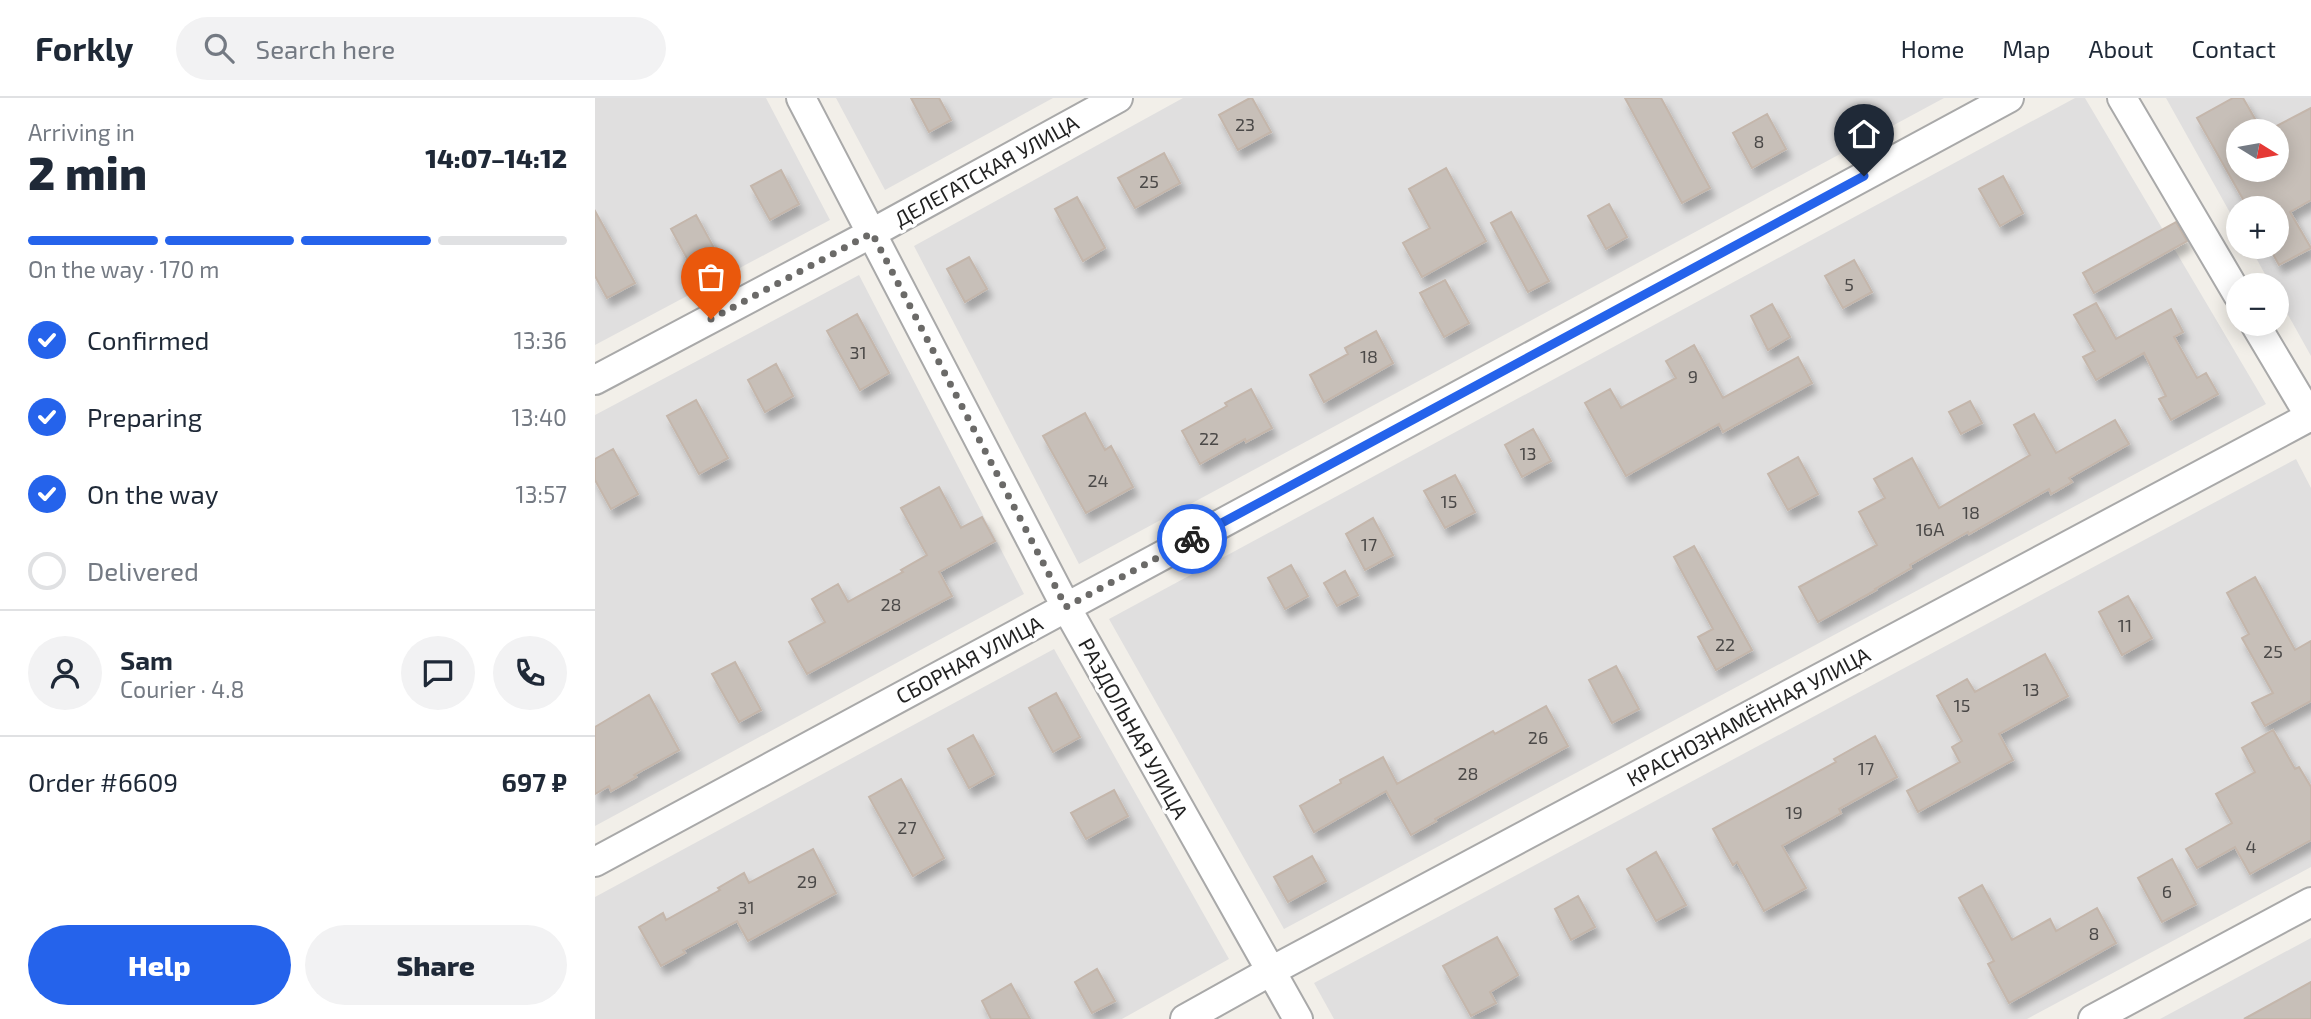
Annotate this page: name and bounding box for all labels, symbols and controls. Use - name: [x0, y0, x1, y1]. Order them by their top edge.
- search box: [176, 17, 666, 80]
- text: Forkly: [35, 28, 134, 68]
- icon: search: [200, 29, 238, 67]
- text: Search here: [256, 33, 395, 64]
- text: Home: [1901, 34, 1964, 63]
- text: Map: [2002, 34, 2050, 63]
- text: About: [2088, 34, 2154, 63]
- text: Contact: [2192, 34, 2276, 63]
- pin: [1834, 104, 1894, 176]
- street label: ДЕЛЕГАТСКАЯ УЛИЦА: [890, 109, 1082, 231]
- house number: 23: [1235, 113, 1255, 135]
- icon: home: [1845, 115, 1883, 153]
- text: Arriving in: [28, 118, 135, 146]
- north arrow: [2226, 119, 2289, 182]
- map controls: [2226, 119, 2289, 336]
- house number: 8: [1754, 130, 1764, 152]
- text: 14:07–14:12: [425, 142, 567, 173]
- text: 2 min: [28, 144, 147, 199]
- house number: 25: [1139, 170, 1159, 192]
- button: +: [2226, 196, 2289, 259]
- pin: [681, 247, 741, 319]
- text: On the way · 170 m: [28, 255, 220, 283]
- icon: bag: [692, 258, 730, 296]
- house number: 5: [1844, 273, 1854, 295]
- button: −: [2226, 273, 2289, 336]
- icon: check: [28, 321, 66, 359]
- text: Confirmed: [87, 324, 210, 355]
- text: 13:36: [514, 326, 567, 354]
- house number: 31: [849, 341, 867, 363]
- house number: 18: [1360, 345, 1378, 367]
- house number: 9: [1688, 365, 1698, 387]
- icon: check: [28, 398, 66, 436]
- text: Preparing: [87, 401, 202, 432]
- text: 13:40: [512, 403, 567, 431]
- house number: 22: [1199, 427, 1219, 449]
- house number: 13: [1519, 442, 1537, 464]
- house number: 24: [1087, 469, 1109, 491]
- icon: check: [28, 475, 66, 513]
- text: On the way: [87, 478, 218, 509]
- text: 13:57: [516, 480, 567, 508]
- house number: 15: [1441, 490, 1457, 512]
- house number: 18: [1962, 501, 1980, 523]
- courier: [1157, 504, 1227, 574]
- house number: 16А: [1916, 518, 1945, 540]
- icon: bike: [1173, 520, 1211, 558]
- house number: 17: [1361, 533, 1377, 555]
- text: Delivered: [87, 555, 199, 586]
- house number: 28: [880, 593, 902, 615]
- street label: СБОРНАЯ УЛИЦА: [891, 610, 1047, 708]
- house number: 11: [2118, 614, 2132, 636]
- street label: РАЗДОЛЬНАЯ УЛИЦА: [1074, 633, 1194, 823]
- house number: 22: [1715, 633, 1735, 655]
- button: person: [28, 636, 102, 710]
- button: chat: [401, 636, 475, 710]
- button: phone: [493, 636, 567, 710]
- house number: 25: [2263, 640, 2283, 662]
- street label: КРАСНОЗНАМЁННАЯ УЛИЦА: [1622, 641, 1874, 791]
- text: Sam: [120, 644, 173, 675]
- text: Courier · 4.8: [120, 675, 244, 703]
- house number: 13: [2022, 678, 2040, 700]
- house number: 15: [1954, 694, 1970, 716]
- house number: 26: [1528, 726, 1548, 748]
- house number: 17: [1858, 757, 1874, 779]
- house number: 28: [1457, 762, 1479, 784]
- text: Order #6609: [28, 766, 178, 797]
- text: 697 ₽: [502, 766, 567, 797]
- house number: 19: [1785, 801, 1803, 823]
- house number: 27: [897, 816, 917, 838]
- house number: 4: [2245, 835, 2257, 857]
- house number: 29: [797, 870, 817, 892]
- house number: 6: [2162, 880, 2172, 902]
- house number: 31: [737, 896, 755, 918]
- house number: 8: [2089, 922, 2099, 944]
- button: Help: [28, 925, 291, 1005]
- button: Share: [305, 925, 567, 1005]

